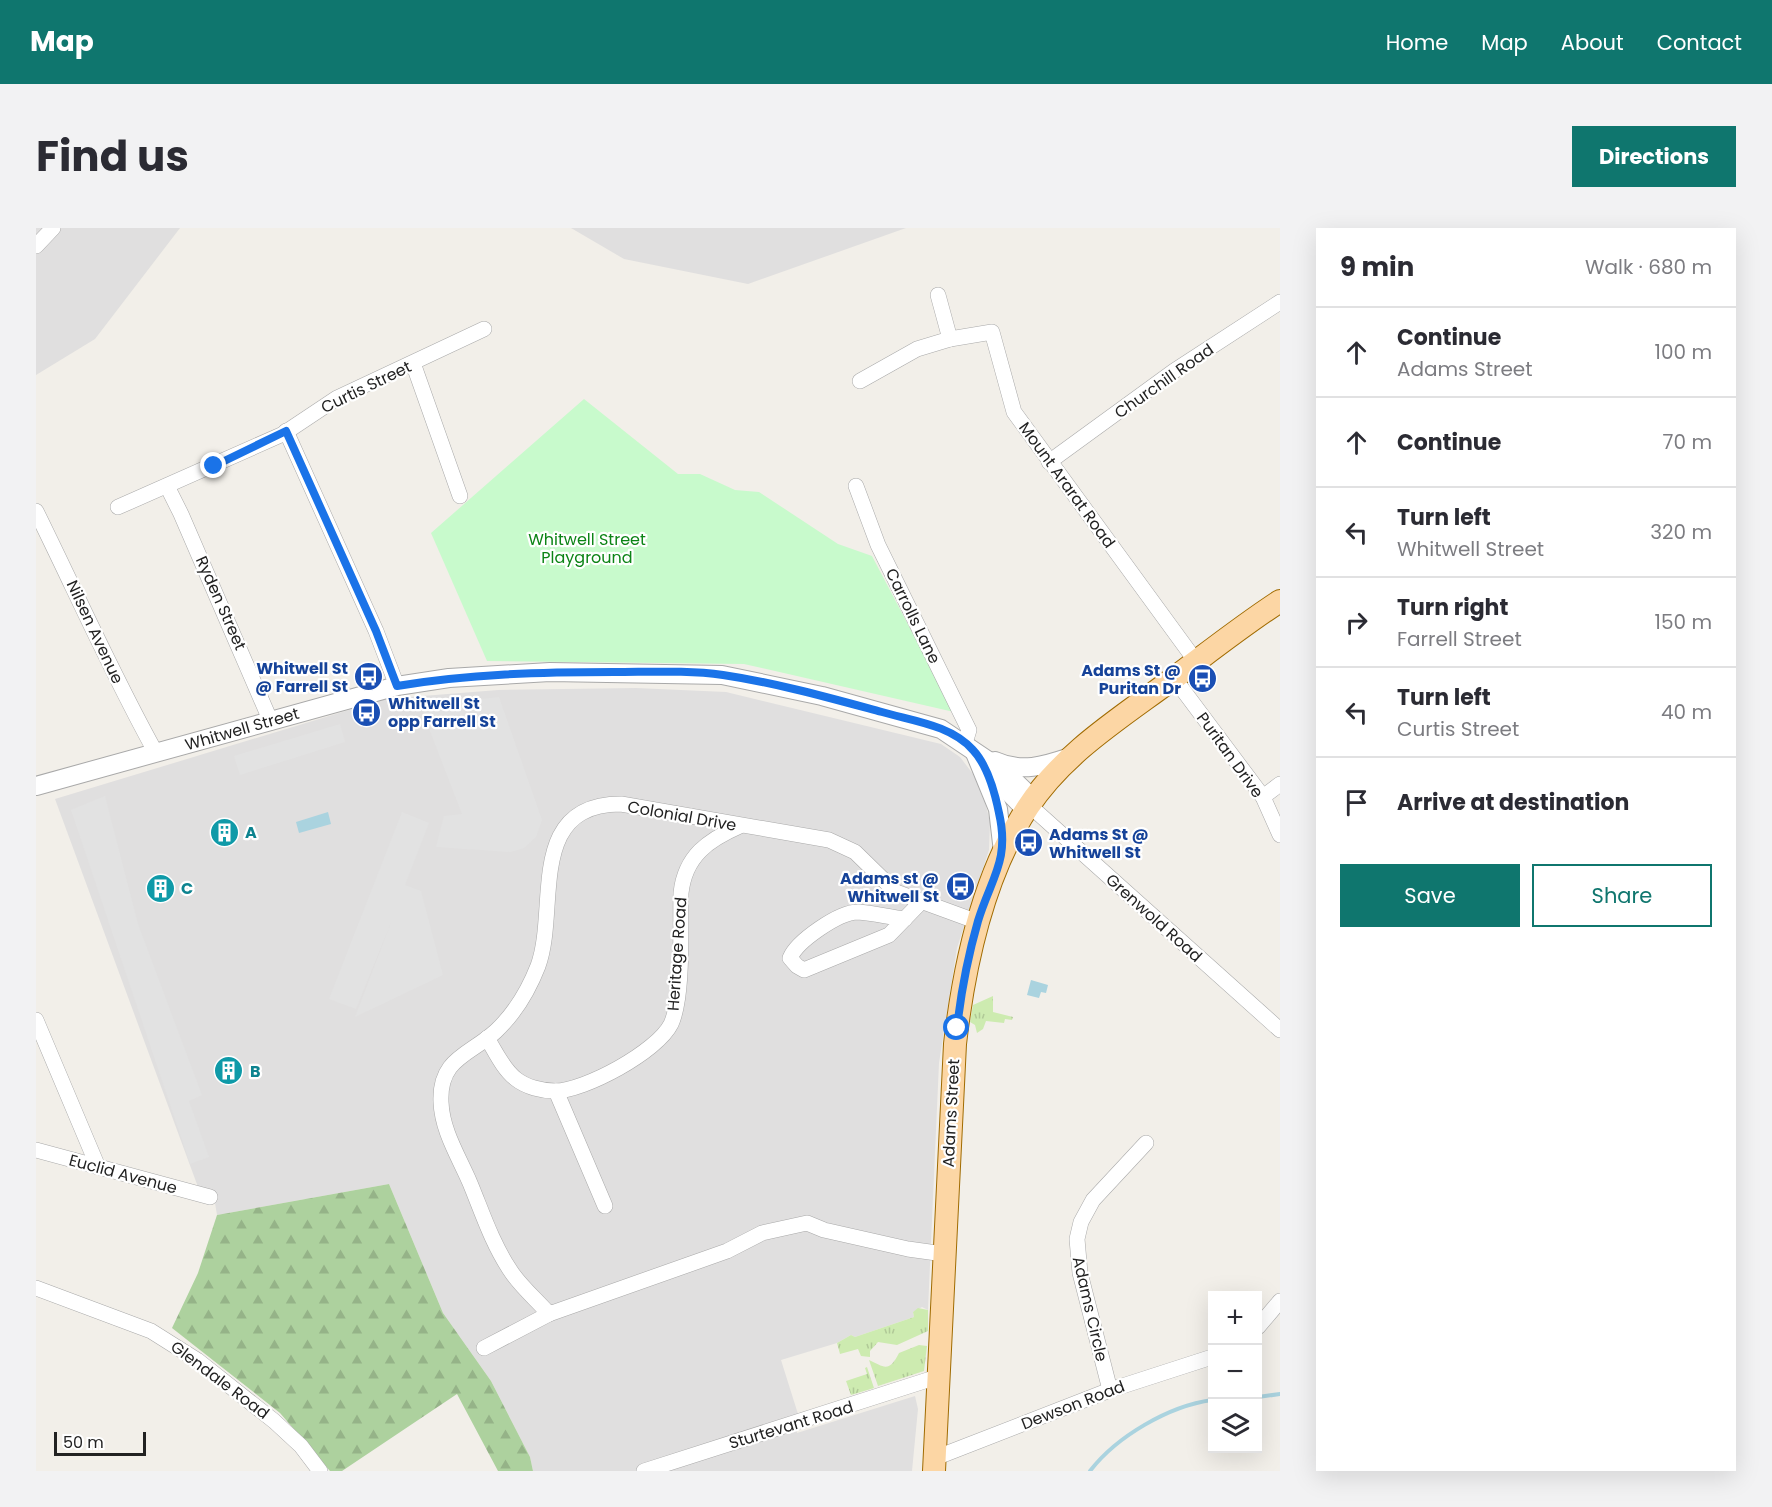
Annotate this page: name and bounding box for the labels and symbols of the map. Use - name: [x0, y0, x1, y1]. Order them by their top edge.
- street label: Churchill Road: [1110, 338, 1218, 424]
- street label: Curtis Street: [317, 355, 415, 419]
- street label: Mount Ararat Road: [1013, 417, 1121, 553]
- route end: [200, 452, 226, 478]
- park label: Whitwell Street Playground: [528, 528, 646, 569]
- street label: Ryden Street: [190, 552, 252, 654]
- street label: Carrolls Lane: [880, 564, 946, 668]
- street label: Nilsen Avenue: [61, 576, 129, 688]
- place label: Whitwell St @ Farrell St: [255, 657, 348, 698]
- place label: Adams St @ Puritan Dr: [1081, 659, 1181, 700]
- bus stop icon: Whitwell St @ Farrell St: [353, 661, 385, 693]
- bus stop icon: Adams St @ Puritan Dr: [1186, 663, 1218, 695]
- place label: Whitwell St opp Farrell St: [388, 692, 496, 733]
- bus stop icon: Whitwell St opp Farrell St: [351, 696, 383, 728]
- street label: Whitwell Street: [182, 702, 302, 756]
- street label: Puritan Drive: [1191, 708, 1269, 803]
- street label: Colonial Drive: [626, 795, 738, 837]
- building icon: A: [208, 816, 240, 848]
- place label: A: [245, 821, 257, 844]
- place label: Adams St @ Whitwell St: [1049, 823, 1149, 864]
- bus stop icon: Adams St @ Whitwell St: [1012, 827, 1044, 859]
- place label: Adams st @ Whitwell St: [840, 867, 939, 908]
- street label: Grenwold Road: [1101, 868, 1207, 968]
- bus stop icon: Adams st @ Whitwell St: [944, 871, 976, 903]
- building icon: C: [144, 872, 176, 904]
- place label: C: [181, 877, 193, 900]
- street label: Heritage Road: [662, 896, 692, 1012]
- route start: [943, 1014, 969, 1040]
- building icon: B: [213, 1055, 245, 1087]
- street label: Adams Street: [937, 1058, 965, 1168]
- place label: B: [250, 1060, 261, 1083]
- street label: Euclid Avenue: [66, 1149, 180, 1200]
- street label: Adams Circle: [1067, 1254, 1113, 1364]
- street label: Glendale Road: [166, 1335, 274, 1425]
- street label: Dewson Road: [1018, 1375, 1128, 1435]
- street label: Sturtevant Road: [726, 1395, 856, 1455]
- scale bar: [54, 1429, 146, 1456]

